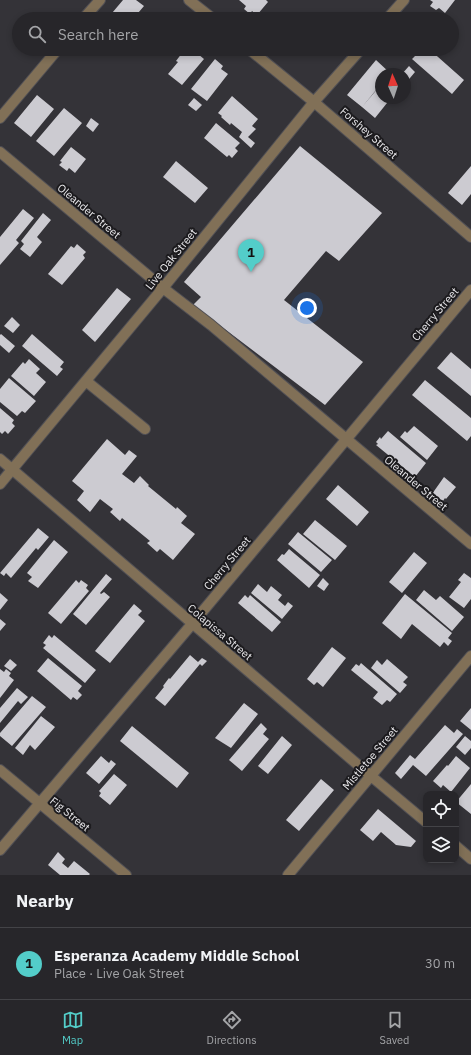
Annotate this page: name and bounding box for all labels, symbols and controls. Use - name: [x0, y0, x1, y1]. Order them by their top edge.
- search box: [12, 12, 459, 56]
- icon: search: [26, 23, 48, 45]
- text: Search here: [58, 25, 138, 44]
- north arrow: [375, 68, 411, 104]
- street label: Forshey Street: [337, 104, 401, 162]
- street label: Oleander Street: [55, 181, 124, 242]
- street label: Live Oak Street: [142, 226, 200, 292]
- pin: 1: [238, 239, 264, 272]
- street label: Cherry Street: [409, 284, 462, 344]
- your location: [297, 298, 317, 318]
- street label: Oleander Street: [382, 453, 451, 514]
- street label: Cherry Street: [201, 533, 254, 593]
- street label: Colapissa Street: [185, 601, 255, 663]
- street label: Mistletoe Street: [339, 723, 401, 793]
- map controls: [423, 791, 459, 863]
- button: locate: [423, 791, 459, 827]
- street label: Fig Street: [47, 794, 93, 834]
- button: layers: [423, 827, 459, 863]
- text: Nearby: [16, 890, 74, 912]
- text: Esperanza Academy Middle School: [54, 946, 299, 965]
- text: 1: [25, 955, 33, 972]
- text: 30 m: [425, 955, 455, 972]
- text: Place · Live Oak Street: [54, 965, 184, 982]
- tab: Map: [62, 1009, 84, 1047]
- tab: Directions: [207, 1009, 257, 1047]
- tab: Saved: [380, 1009, 409, 1047]

